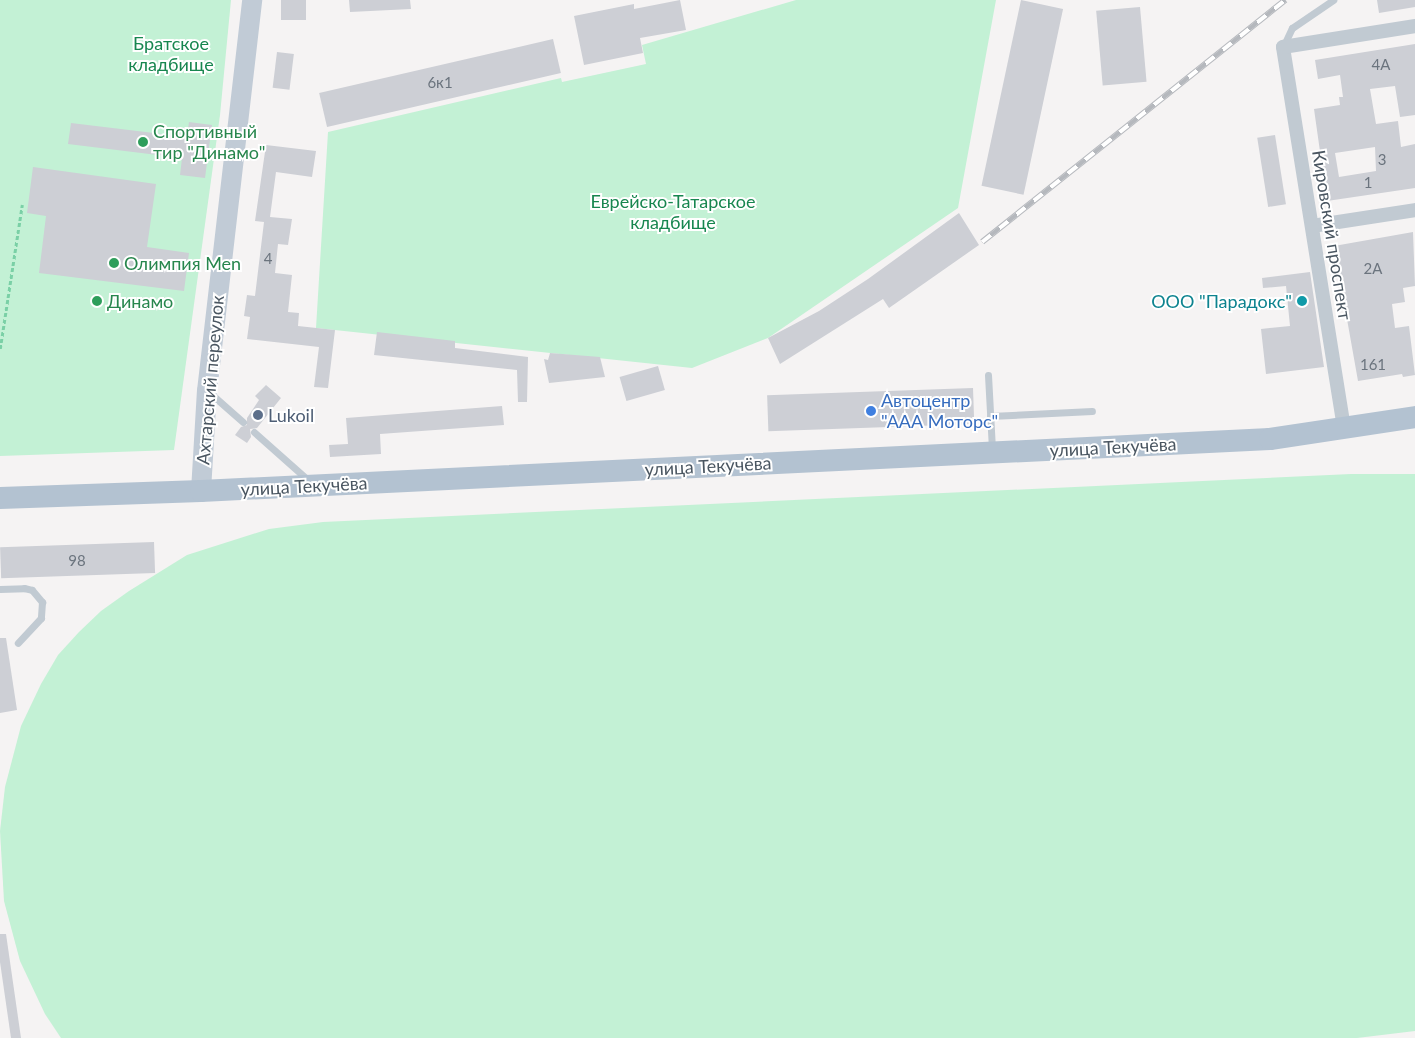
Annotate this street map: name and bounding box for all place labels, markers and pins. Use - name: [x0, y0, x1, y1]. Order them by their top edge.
- place label: Спортивный тир "Динамо": [153, 121, 265, 163]
- marker: Спортивный тир "Динамо": [137, 136, 149, 148]
- place label: Олимпия Men: [124, 252, 241, 274]
- marker: Олимпия Men: [108, 257, 120, 269]
- place label: Динамо: [107, 290, 173, 312]
- place label: ООО "Парадокс": [1151, 290, 1292, 312]
- marker: Динамо: [91, 295, 103, 307]
- marker: ООО "Парадокс": [1296, 295, 1308, 307]
- place label: Автоцентр "ААА Моторс": [881, 390, 998, 432]
- place label: Lukoil: [268, 404, 314, 426]
- marker: Автоцентр "ААА Моторс": [865, 405, 877, 417]
- marker: Lukoil: [252, 409, 264, 421]

